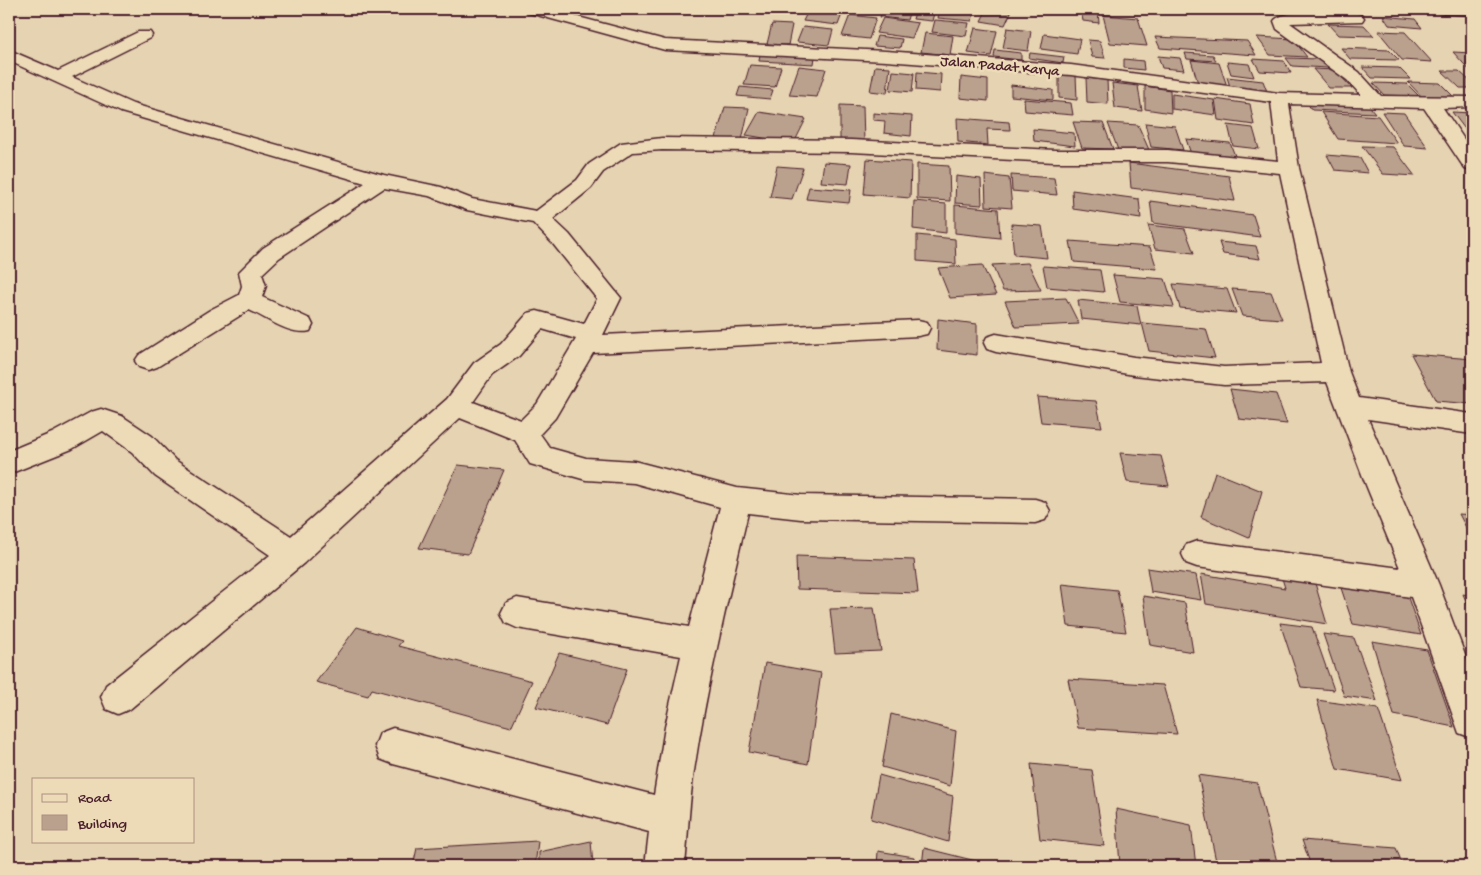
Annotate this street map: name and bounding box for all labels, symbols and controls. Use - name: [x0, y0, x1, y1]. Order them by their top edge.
- street label: Jalan Padat Karya: [939, 53, 1061, 81]
- legend: [32, 778, 195, 842]
- text: Road: [78, 790, 112, 808]
- text: Building: [77, 816, 127, 834]

